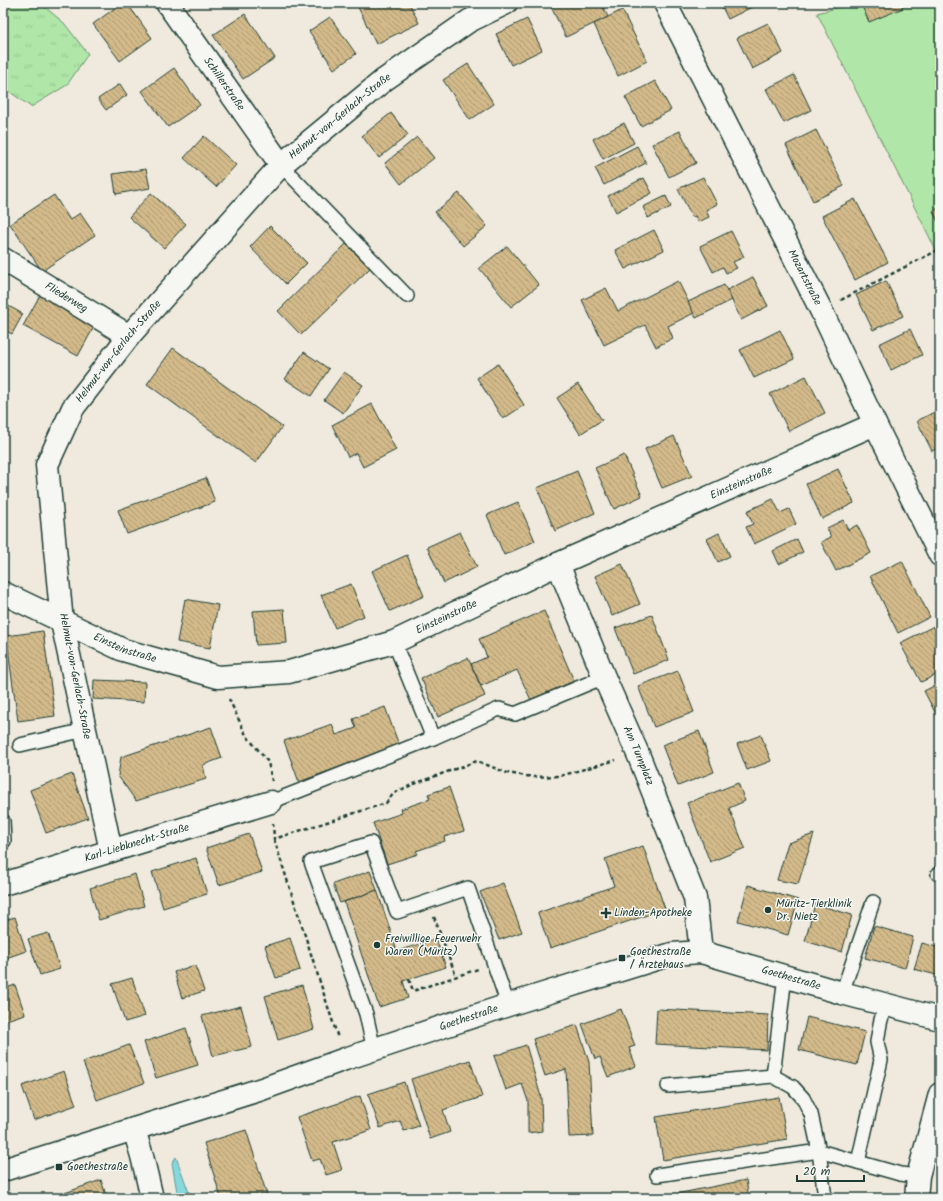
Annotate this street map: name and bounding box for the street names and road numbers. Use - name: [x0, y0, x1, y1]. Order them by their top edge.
- street label: Schillerstraße: [199, 53, 249, 115]
- street label: Helmut-von-Gerlach-Straße: [285, 69, 395, 164]
- street label: Mozartstraße: [783, 246, 826, 309]
- street label: Fliederweg: [41, 277, 91, 318]
- street label: Helmut-von-Gerlach-Straße: [71, 296, 166, 407]
- street label: Einsteinstraße: [707, 461, 775, 505]
- street label: Einsteinstraße: [412, 595, 480, 639]
- street label: Helmut-von-Gerlach-Straße: [54, 611, 96, 741]
- street label: Einsteinstraße: [90, 628, 159, 668]
- street label: Am Turnplatz: [618, 723, 659, 788]
- street label: Karl-Liebknecht-Straße: [82, 818, 192, 868]
- street label: Goethestraße: [759, 961, 823, 995]
- street label: Goethestraße: [437, 1000, 501, 1036]

